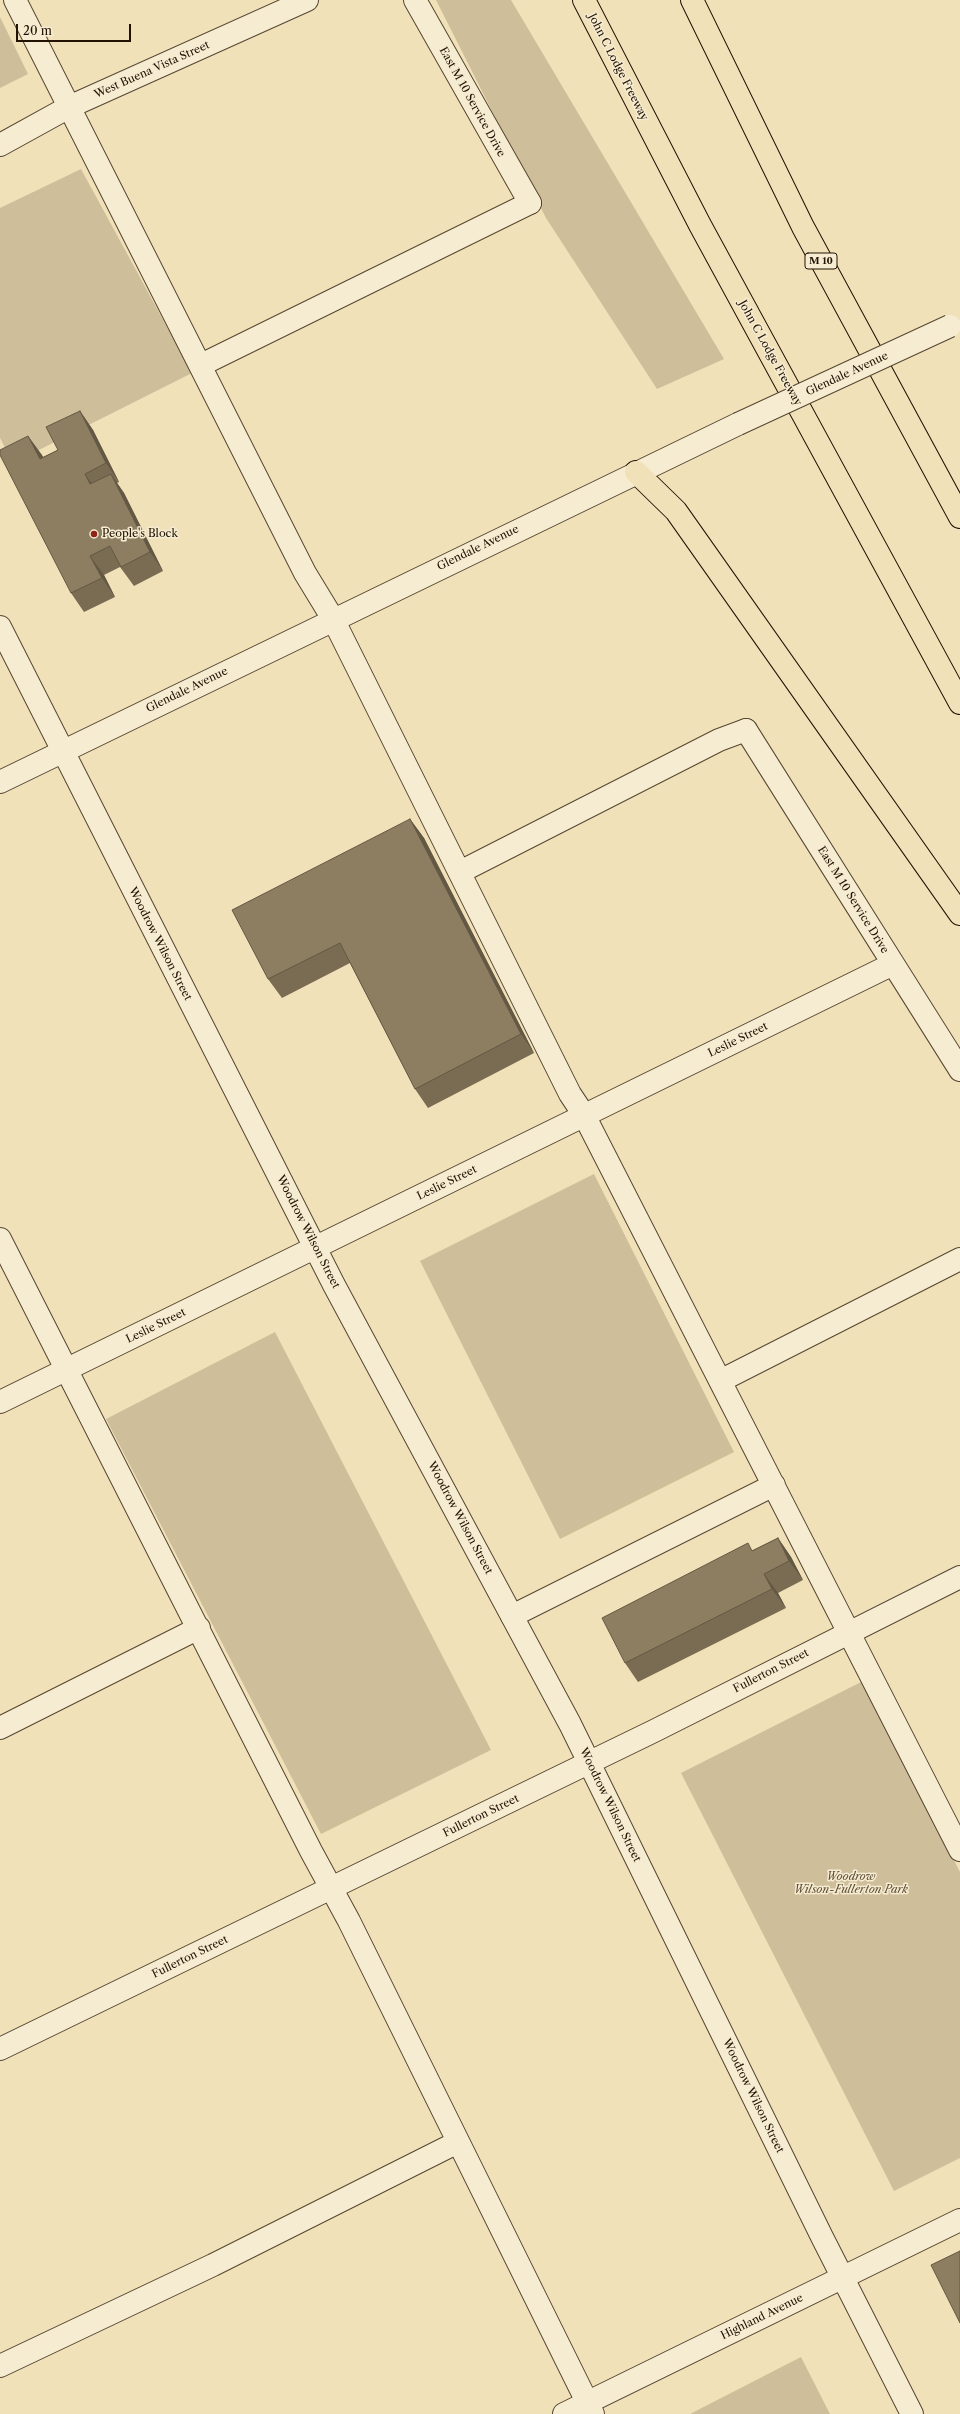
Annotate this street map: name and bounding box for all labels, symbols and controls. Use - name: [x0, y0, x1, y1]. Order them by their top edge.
- street label: John C Lodge Freeway: [585, 11, 651, 123]
- scale bar: [18, 16, 133, 42]
- text: 20 m: [23, 23, 52, 38]
- street label: West Buena Vista Street: [92, 39, 212, 101]
- street label: East M 10 Service Drive: [436, 45, 508, 159]
- road number: M 10: [805, 253, 837, 269]
- street label: John C Lodge Freeway: [736, 298, 804, 408]
- street label: Glendale Avenue: [804, 349, 890, 399]
- street label: Glendale Avenue: [435, 523, 521, 573]
- place label: People's Block: [102, 527, 178, 541]
- marker: People's Block: [89, 529, 99, 539]
- street label: Glendale Avenue: [144, 665, 230, 715]
- street label: East M 10 Service Drive: [815, 844, 891, 956]
- street label: Woodrow Wilson Street: [126, 885, 194, 1003]
- street label: Leslie Street: [706, 1020, 770, 1060]
- street label: Leslie Street: [415, 1163, 479, 1203]
- street label: Woodrow Wilson Street: [274, 1173, 342, 1291]
- street label: Leslie Street: [124, 1306, 188, 1346]
- street label: Woodrow Wilson Street: [425, 1460, 495, 1576]
- street label: Fullerton Street: [731, 1646, 811, 1696]
- street label: Woodrow Wilson Street: [577, 1746, 643, 1864]
- street label: Fullerton Street: [441, 1792, 521, 1840]
- park label: Woodrow Wilson-Fullerton Park: [794, 1870, 908, 1896]
- street label: Fullerton Street: [150, 1933, 230, 1981]
- street label: Woodrow Wilson Street: [720, 2037, 786, 2155]
- street label: Highland Avenue: [719, 2291, 805, 2343]

